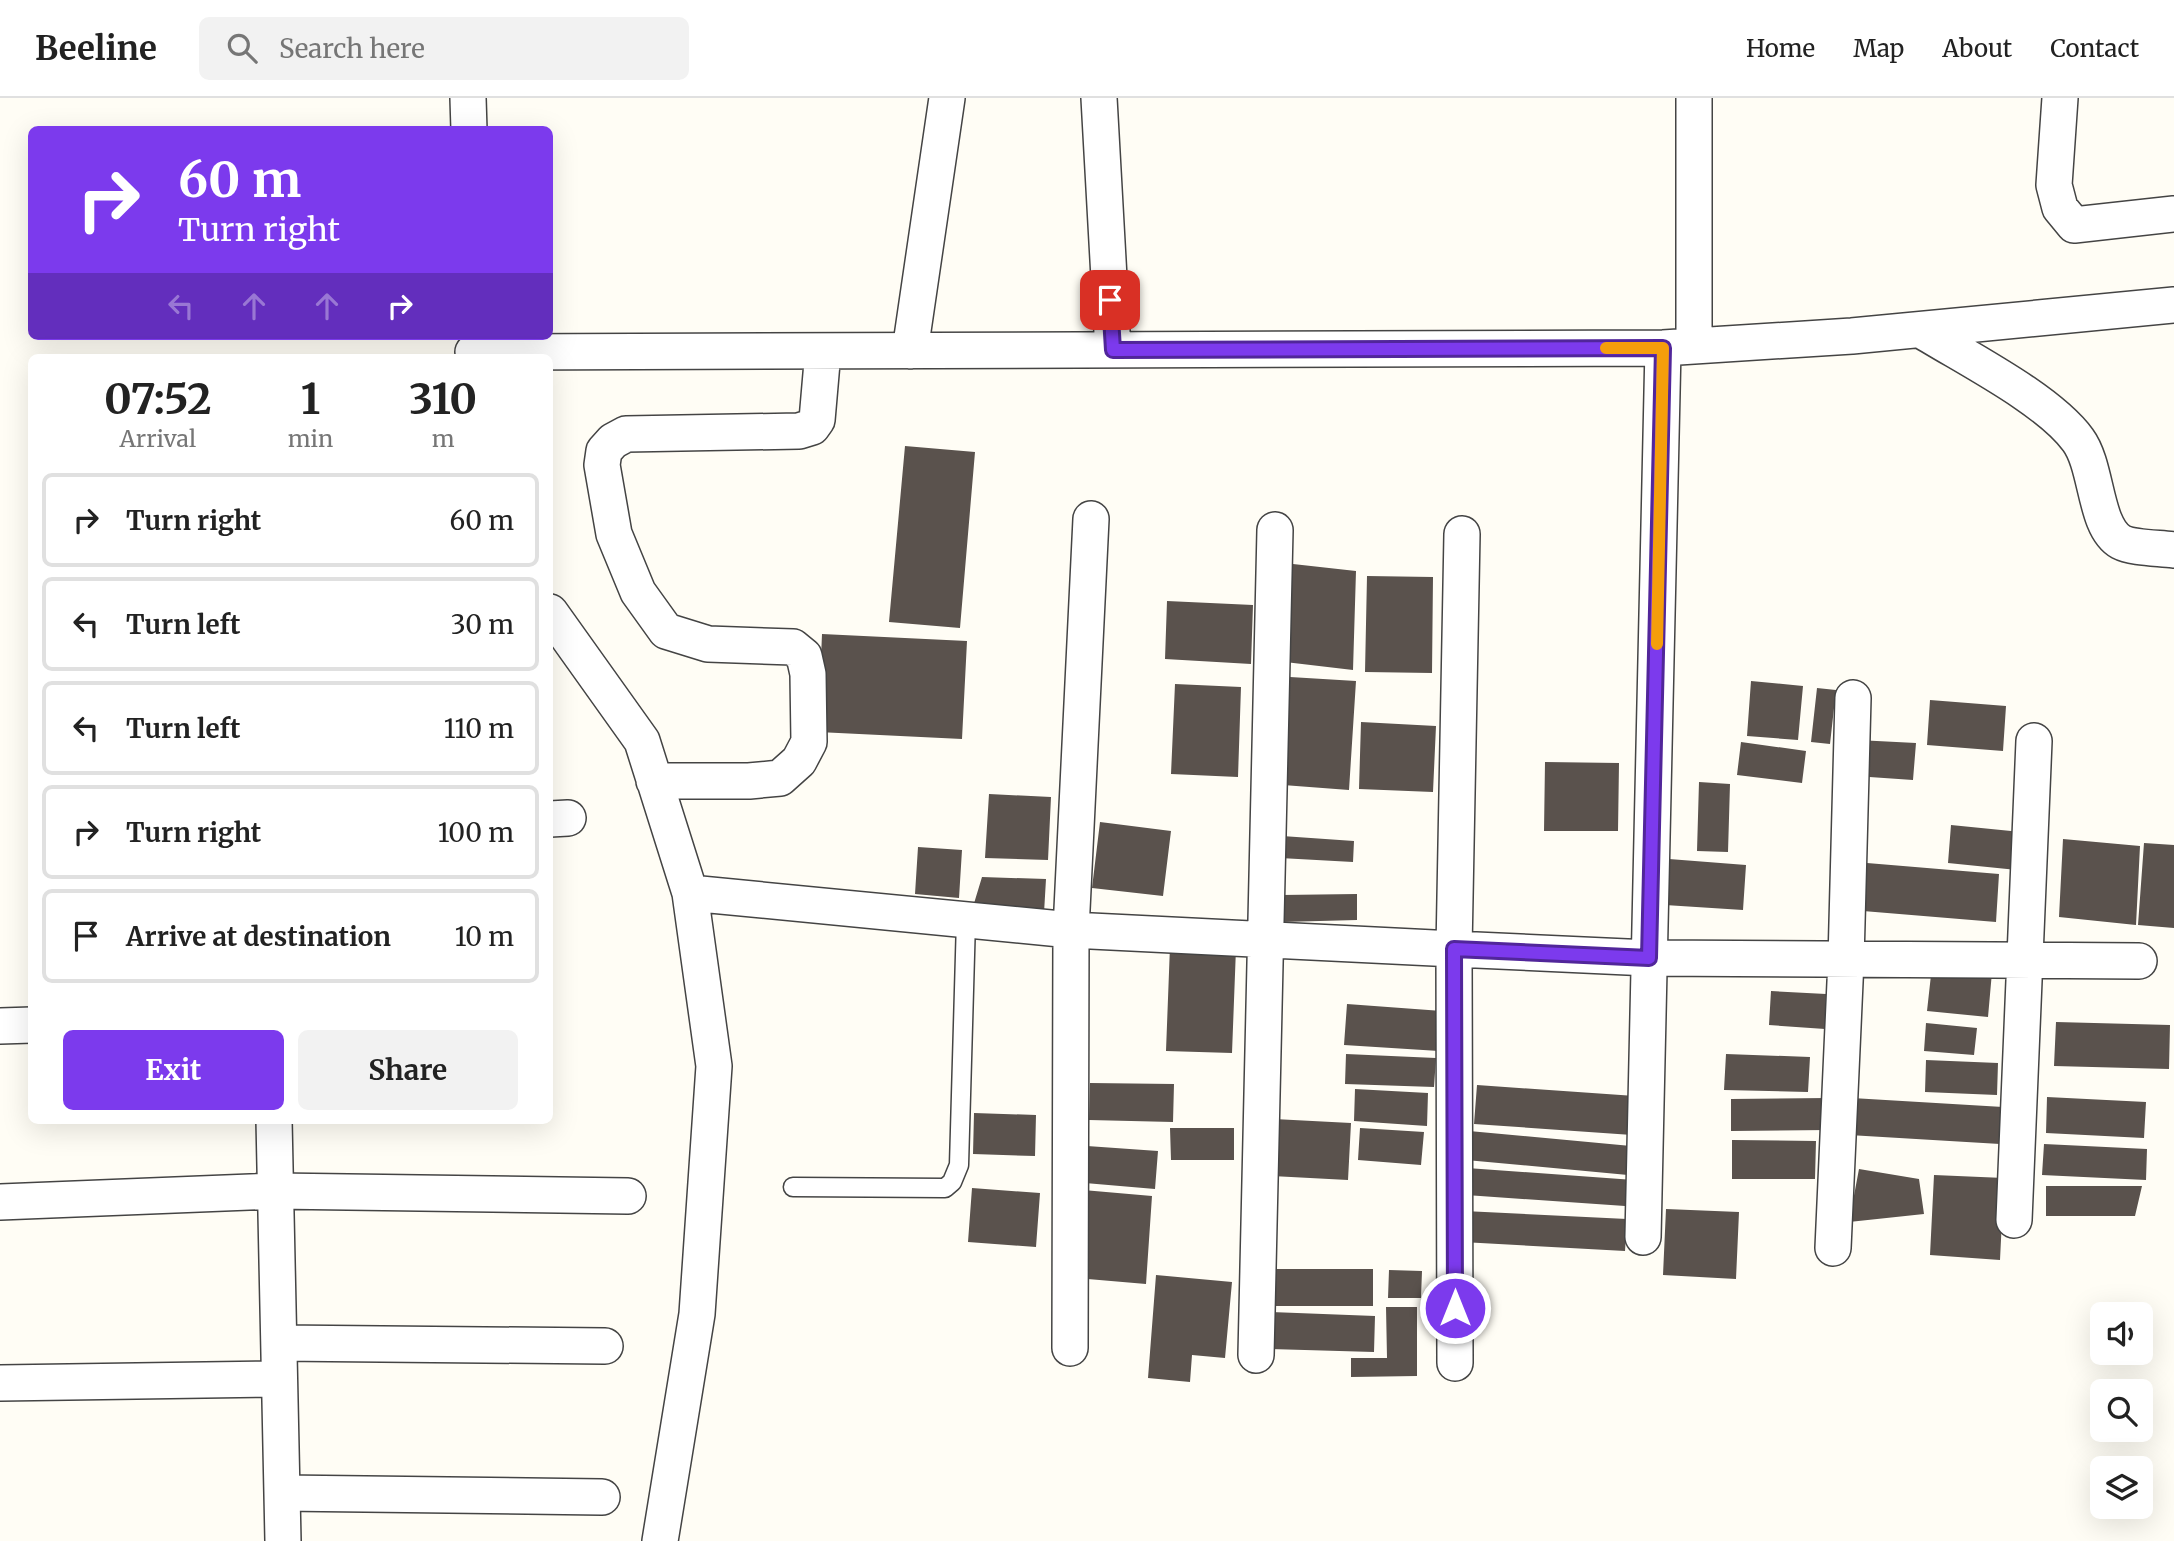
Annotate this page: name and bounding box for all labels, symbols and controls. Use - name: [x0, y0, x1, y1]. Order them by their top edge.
- search box: [199, 17, 689, 80]
- text: Beeline: [35, 28, 157, 69]
- icon: search: [223, 29, 261, 67]
- text: Search here: [279, 32, 425, 65]
- text: Home: [1746, 33, 1815, 64]
- text: Map: [1853, 33, 1904, 64]
- text: About: [1942, 33, 2012, 64]
- text: Contact: [2050, 33, 2139, 64]
- text: 60 m: [178, 149, 301, 210]
- icon: right: [63, 154, 154, 245]
- text: Turn right: [178, 210, 340, 250]
- pin: [1080, 270, 1140, 330]
- icon: arrive: [1091, 281, 1129, 319]
- icon: left: [162, 287, 200, 325]
- icon: ahead: [235, 287, 273, 325]
- icon: ahead: [308, 287, 346, 325]
- icon: right: [381, 287, 419, 325]
- text: 07:52: [104, 373, 212, 425]
- text: 1: [301, 373, 320, 425]
- text: 310: [409, 373, 477, 425]
- text: Arrival: [119, 424, 196, 453]
- text: min: [288, 424, 333, 453]
- text: m: [432, 424, 454, 453]
- icon: right: [67, 501, 105, 539]
- text: Turn right: [126, 504, 261, 537]
- text: 60 m: [450, 504, 514, 537]
- icon: left: [67, 605, 105, 643]
- text: Turn left: [126, 608, 240, 641]
- text: 30 m: [451, 608, 514, 641]
- icon: left: [67, 709, 105, 747]
- text: Turn left: [126, 712, 240, 745]
- text: 110 m: [444, 712, 514, 745]
- icon: right: [67, 813, 105, 851]
- text: Turn right: [126, 816, 261, 849]
- text: 100 m: [438, 816, 514, 849]
- icon: arrive: [67, 917, 105, 955]
- text: Arrive at destination: [126, 920, 391, 953]
- text: 10 m: [455, 920, 514, 953]
- button: Exit: [63, 1030, 284, 1110]
- button: Share: [298, 1030, 518, 1110]
- position arrow: [1418, 1271, 1492, 1345]
- map controls: [2090, 1302, 2153, 1519]
- button: sound: [2090, 1302, 2153, 1365]
- button: search: [2090, 1379, 2153, 1442]
- button: layers: [2090, 1456, 2153, 1519]

